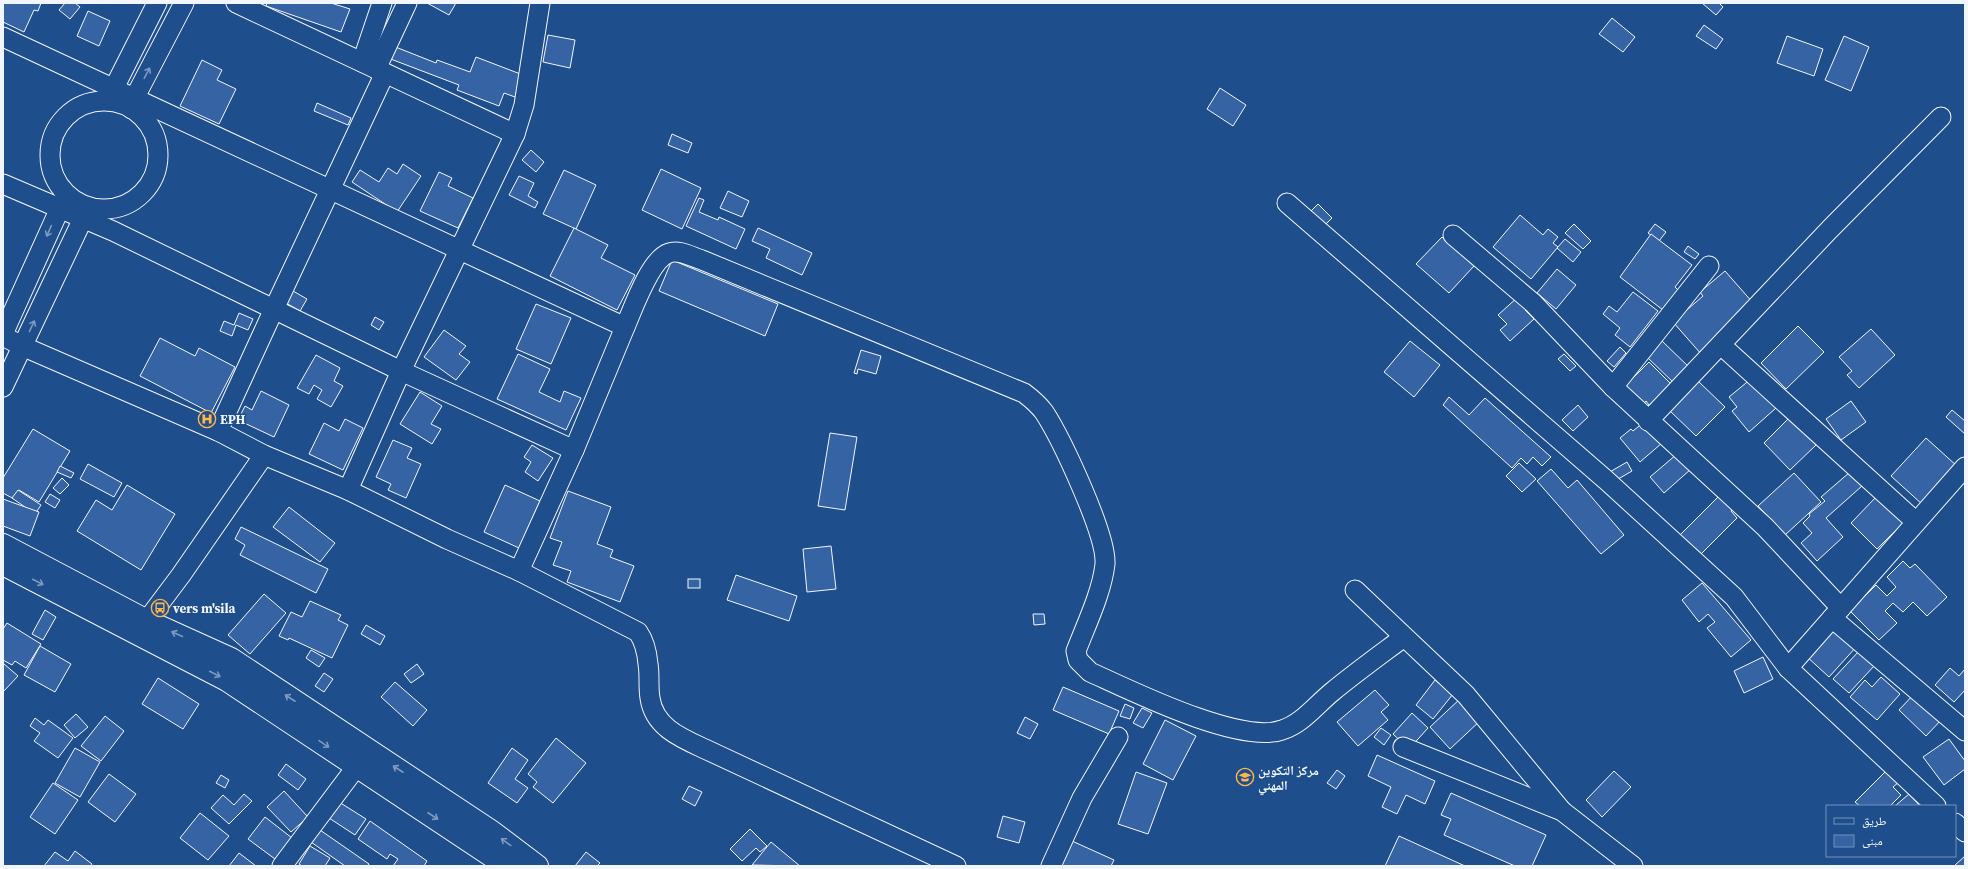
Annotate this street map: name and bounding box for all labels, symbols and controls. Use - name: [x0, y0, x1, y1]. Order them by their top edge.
- one-way arrow: [144, 68, 152, 80]
- one-way arrow: [45, 225, 52, 237]
- one-way arrow: [29, 321, 36, 333]
- hospital icon: EPH: [197, 409, 217, 429]
- place label: EPH: [220, 411, 246, 428]
- one-way arrow: [31, 579, 43, 586]
- bus stop icon: vers m'sila: [150, 598, 170, 618]
- place label: vers m'sila: [172, 600, 235, 617]
- one-way arrow: [171, 630, 183, 637]
- one-way arrow: [209, 671, 221, 678]
- one-way arrow: [285, 694, 296, 702]
- one-way arrow: [319, 740, 330, 748]
- place label: مركز التكوين المهني: [1258, 762, 1319, 796]
- one-way arrow: [393, 765, 404, 774]
- school or university icon: مركز التكوين المهني: [1235, 767, 1255, 787]
- legend: [1826, 805, 1956, 857]
- one-way arrow: [427, 812, 438, 820]
- text: طريق: [1862, 813, 1887, 829]
- text: مبنى: [1862, 833, 1883, 849]
- one-way arrow: [501, 838, 512, 846]

